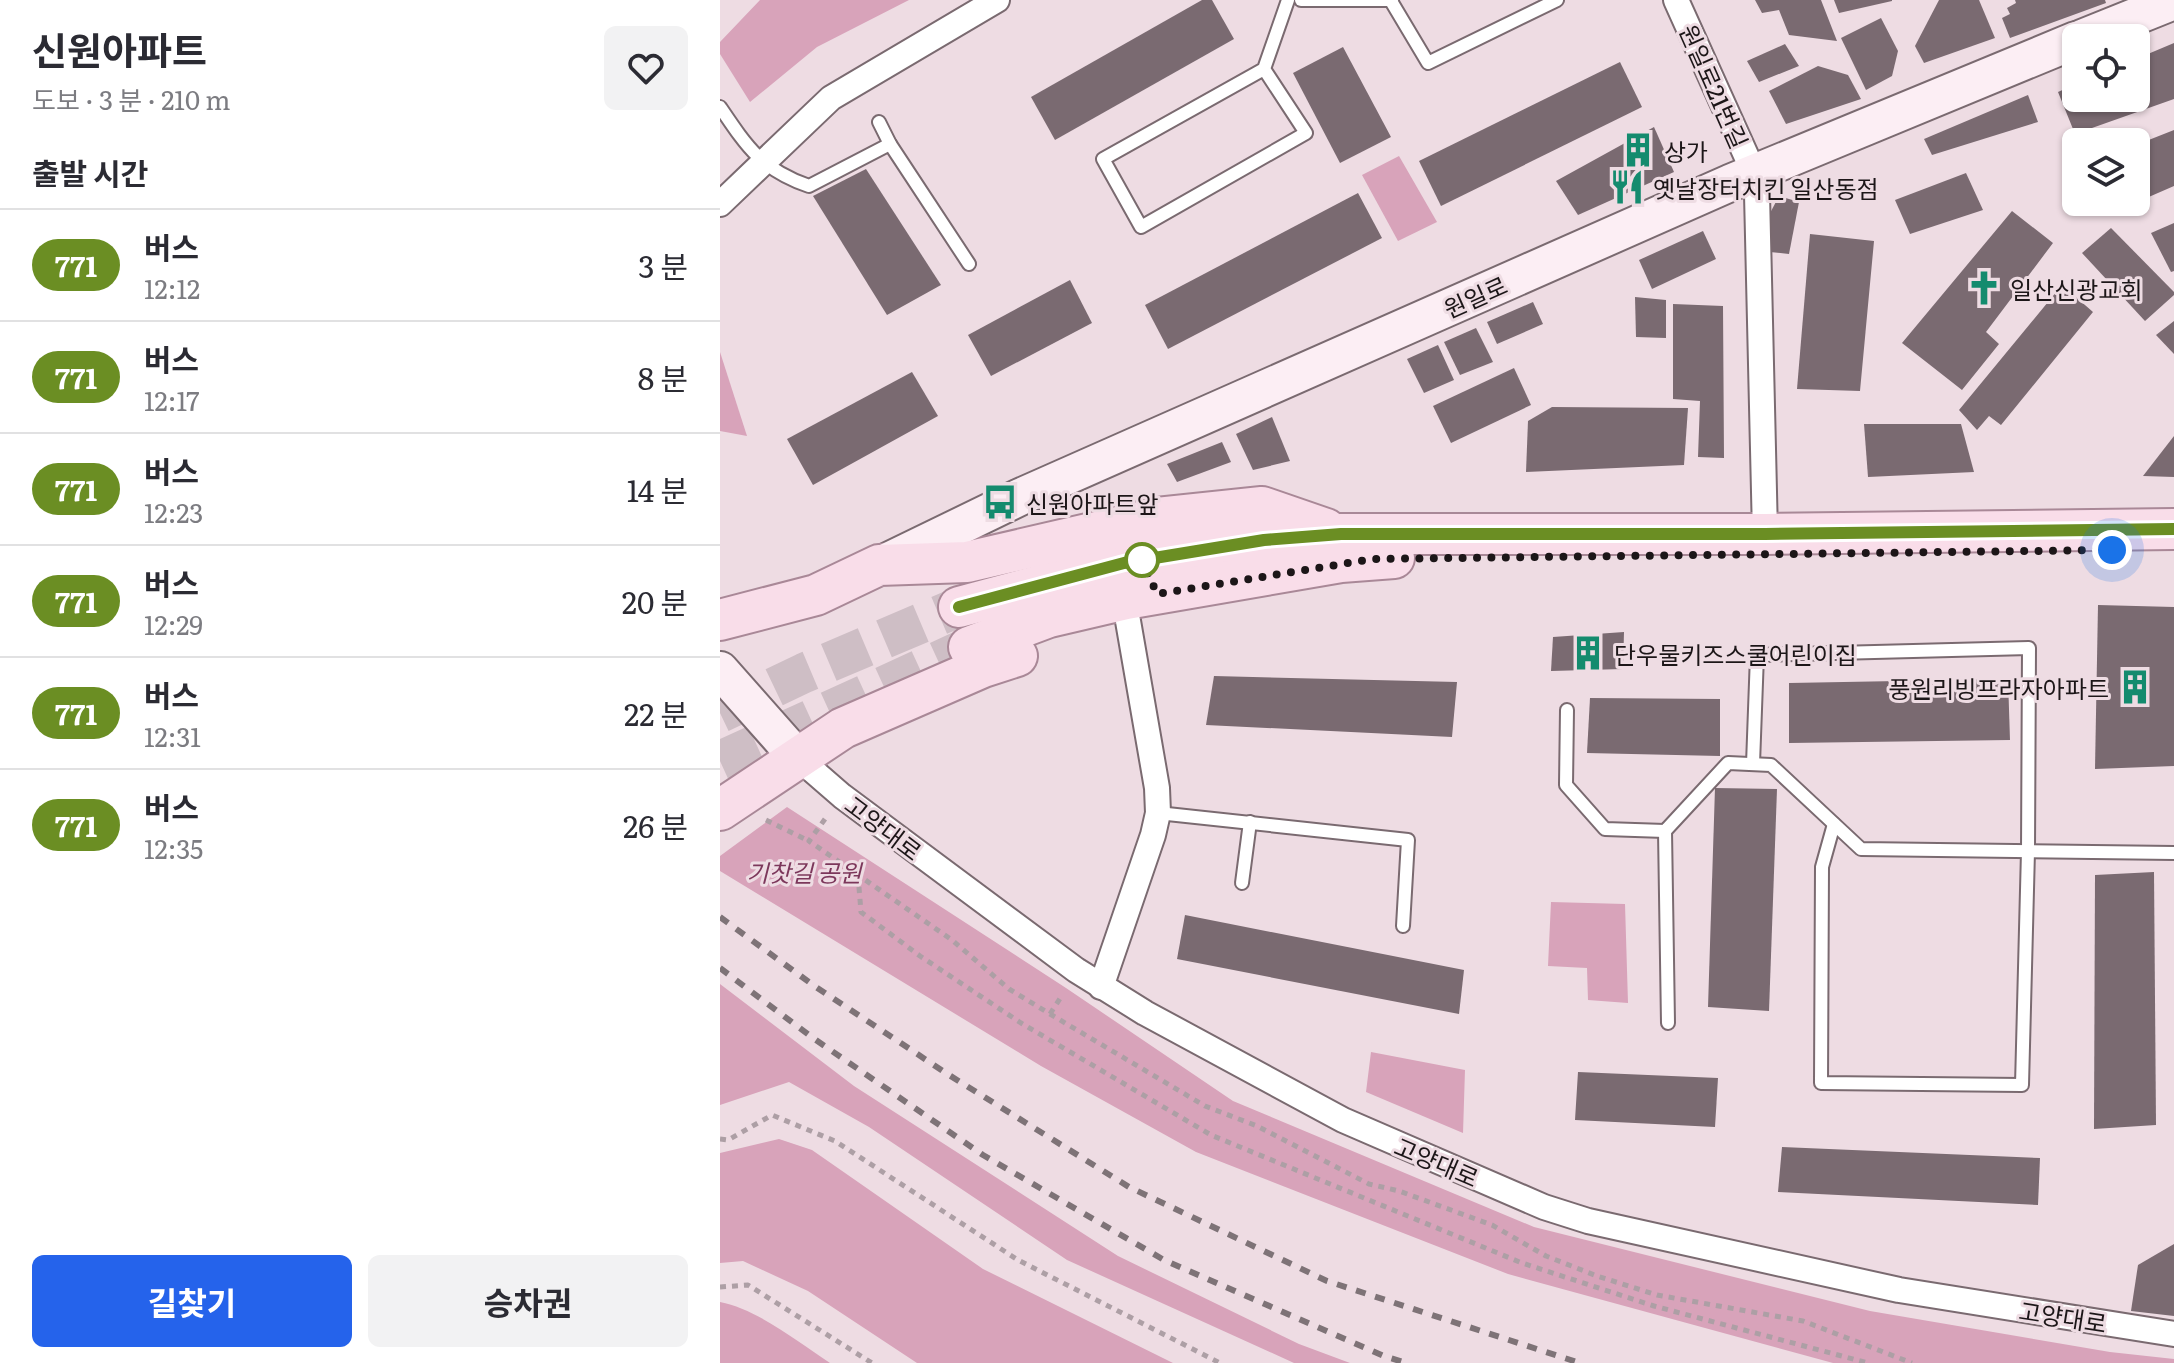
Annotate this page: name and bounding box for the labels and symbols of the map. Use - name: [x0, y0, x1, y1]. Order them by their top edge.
- street label: 원일로21번길: [1672, 18, 1758, 154]
- building icon: 상가: [1619, 131, 1657, 169]
- place label: 상가: [1664, 133, 1708, 168]
- restaurant icon: 옛날장터치킨 일산동점: [1608, 168, 1646, 206]
- place label: 옛날장터치킨 일산동점: [1653, 170, 1879, 205]
- street label: 원일로: [1438, 267, 1512, 325]
- church icon: 일산신광교회: [1965, 269, 2003, 307]
- place label: 일산신광교회: [2010, 271, 2142, 306]
- bus stop icon: 신원아파트앞: [981, 483, 1019, 521]
- place label: 신원아파트앞: [1026, 485, 1158, 520]
- your location: [2092, 530, 2132, 570]
- unlabelled marker: [1125, 543, 1159, 577]
- building icon: 단우물키즈스쿨어린이집: [1569, 634, 1607, 672]
- place label: 단우물키즈스쿨어린이집: [1614, 636, 1857, 671]
- building icon: 풍원리빙프라자아파트: [2116, 668, 2154, 706]
- place label: 풍원리빙프라자아파트: [1888, 670, 2109, 705]
- street label: 고양대로: [838, 786, 930, 868]
- park label: 기찻길 공원: [747, 854, 863, 889]
- street label: 고양대로: [1390, 1128, 1484, 1194]
- street label: 고양대로: [2017, 1292, 2109, 1340]

